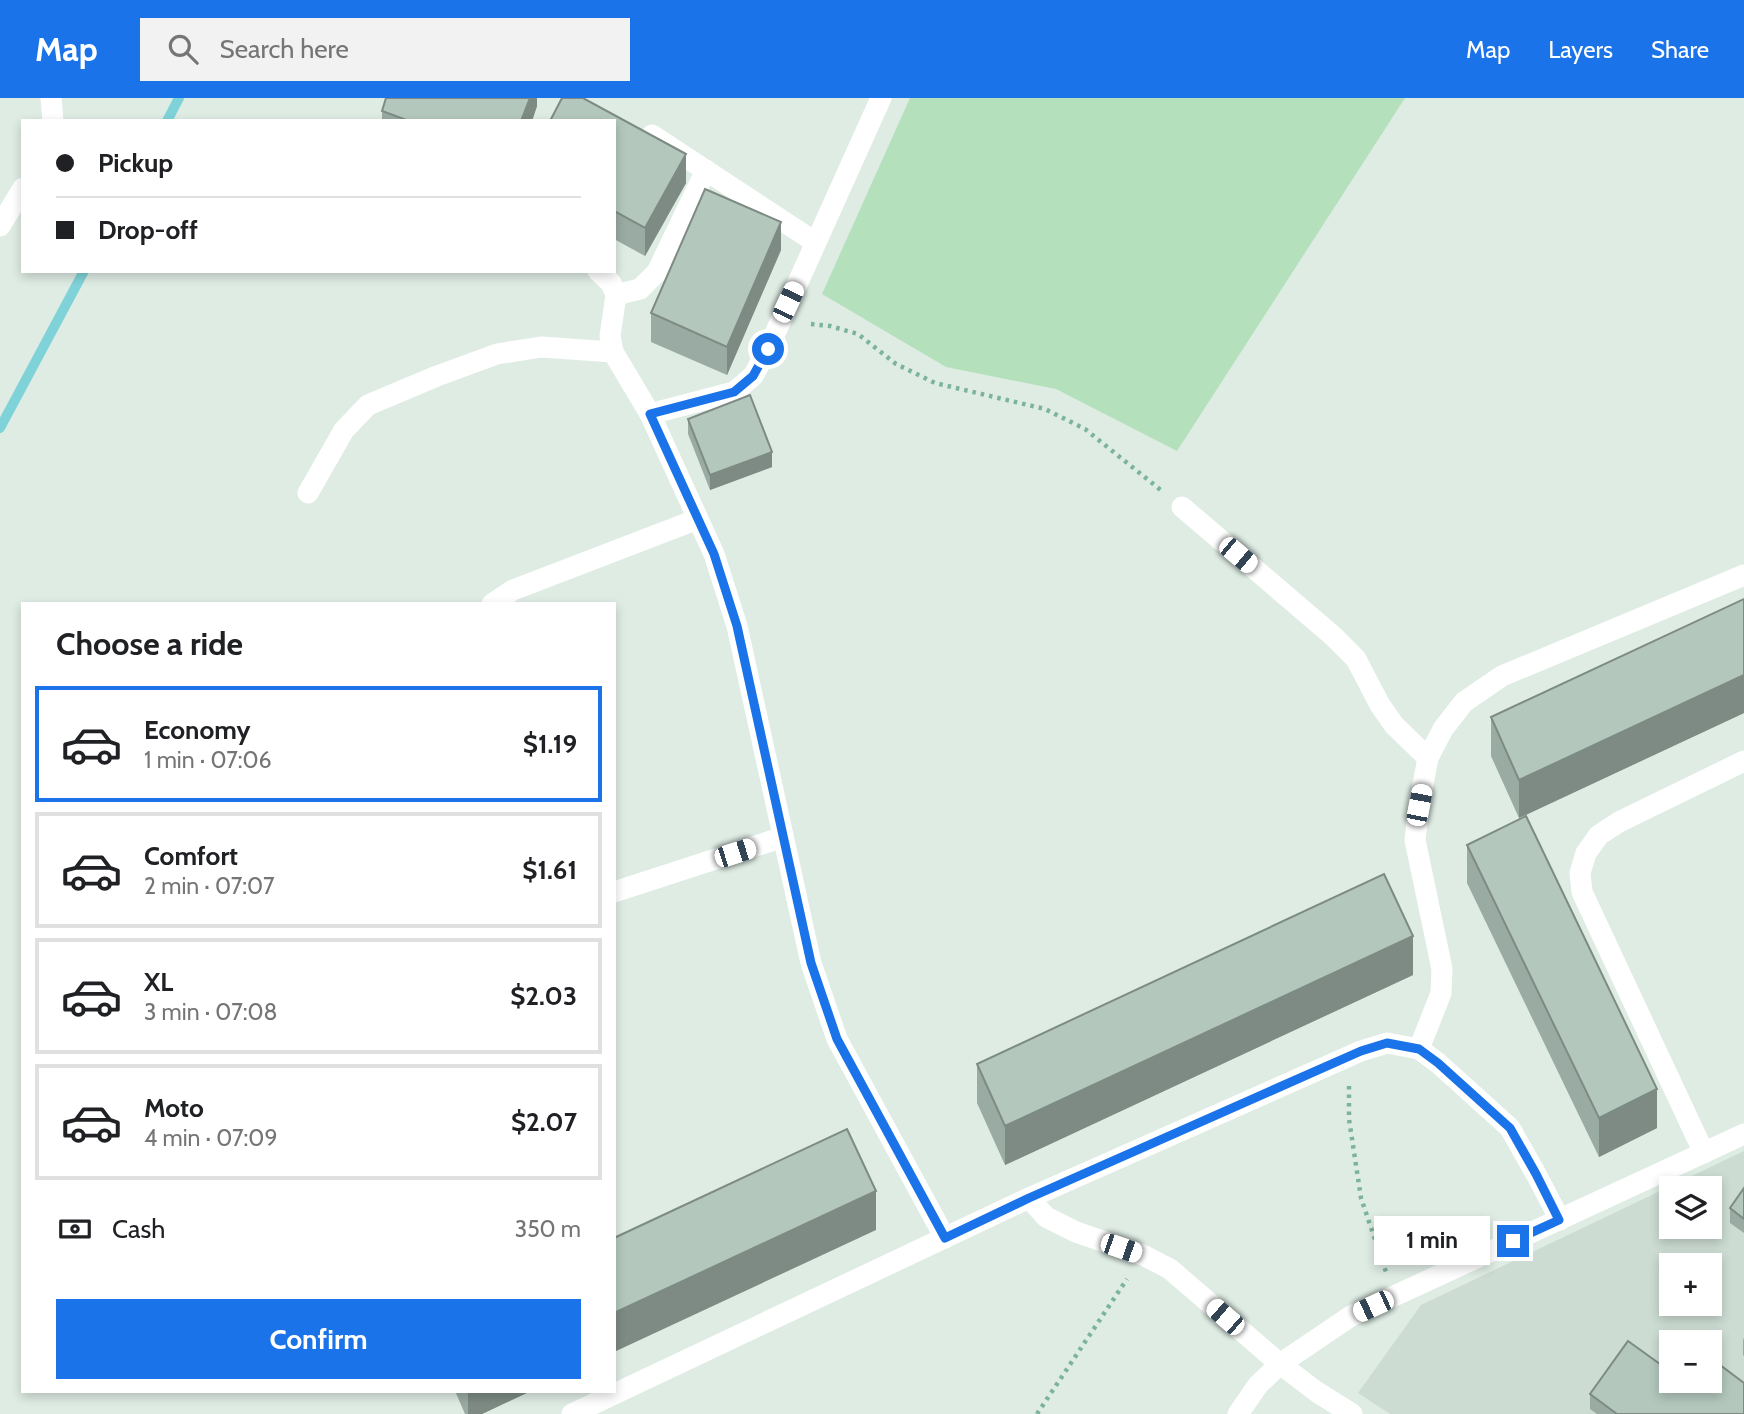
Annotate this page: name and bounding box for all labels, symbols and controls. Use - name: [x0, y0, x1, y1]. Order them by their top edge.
- search box: [140, 18, 630, 81]
- text: Map: [35, 29, 98, 69]
- icon: search: [164, 30, 202, 68]
- text: Search here: [220, 33, 349, 65]
- text: Map: [1466, 35, 1510, 64]
- text: Layers: [1548, 35, 1613, 64]
- text: Share: [1651, 35, 1709, 64]
- text: Pickup: [98, 147, 173, 179]
- text: Drop-off: [98, 214, 198, 246]
- car: [770, 279, 807, 325]
- route start: [752, 333, 784, 365]
- car: [1216, 533, 1261, 577]
- text: Choose a ride: [56, 624, 243, 663]
- icon: car: [60, 713, 123, 776]
- text: Economy: [144, 714, 250, 746]
- text: $1.19: [523, 728, 577, 760]
- text: 1 min · 07:06: [144, 746, 272, 774]
- car: [1405, 782, 1434, 828]
- car: [712, 837, 759, 869]
- icon: car: [60, 839, 123, 902]
- text: Comfort: [144, 840, 238, 872]
- text: $1.61: [522, 854, 577, 886]
- text: 2 min · 07:07: [144, 872, 274, 900]
- icon: car: [60, 965, 123, 1028]
- text: XL: [144, 966, 173, 998]
- text: $2.03: [510, 980, 577, 1012]
- text: 3 min · 07:08: [144, 998, 278, 1026]
- icon: car: [60, 1091, 123, 1154]
- text: Moto: [144, 1092, 204, 1124]
- text: $2.07: [511, 1106, 577, 1138]
- text: 4 min · 07:09: [144, 1124, 277, 1152]
- map controls: [1659, 1176, 1722, 1393]
- button: layers: [1659, 1176, 1722, 1239]
- icon: cash: [56, 1210, 94, 1248]
- text: Cash: [112, 1213, 165, 1245]
- text: 350 m: [515, 1215, 581, 1243]
- callout: 1 min: [1373, 1216, 1488, 1266]
- route end: [1497, 1225, 1529, 1257]
- text: 1 min: [1406, 1226, 1458, 1254]
- car: [1098, 1231, 1145, 1265]
- button: +: [1659, 1253, 1722, 1316]
- car: [1350, 1288, 1397, 1324]
- car: [1203, 1295, 1248, 1339]
- button: Confirm: [56, 1299, 581, 1379]
- button: −: [1659, 1330, 1722, 1393]

